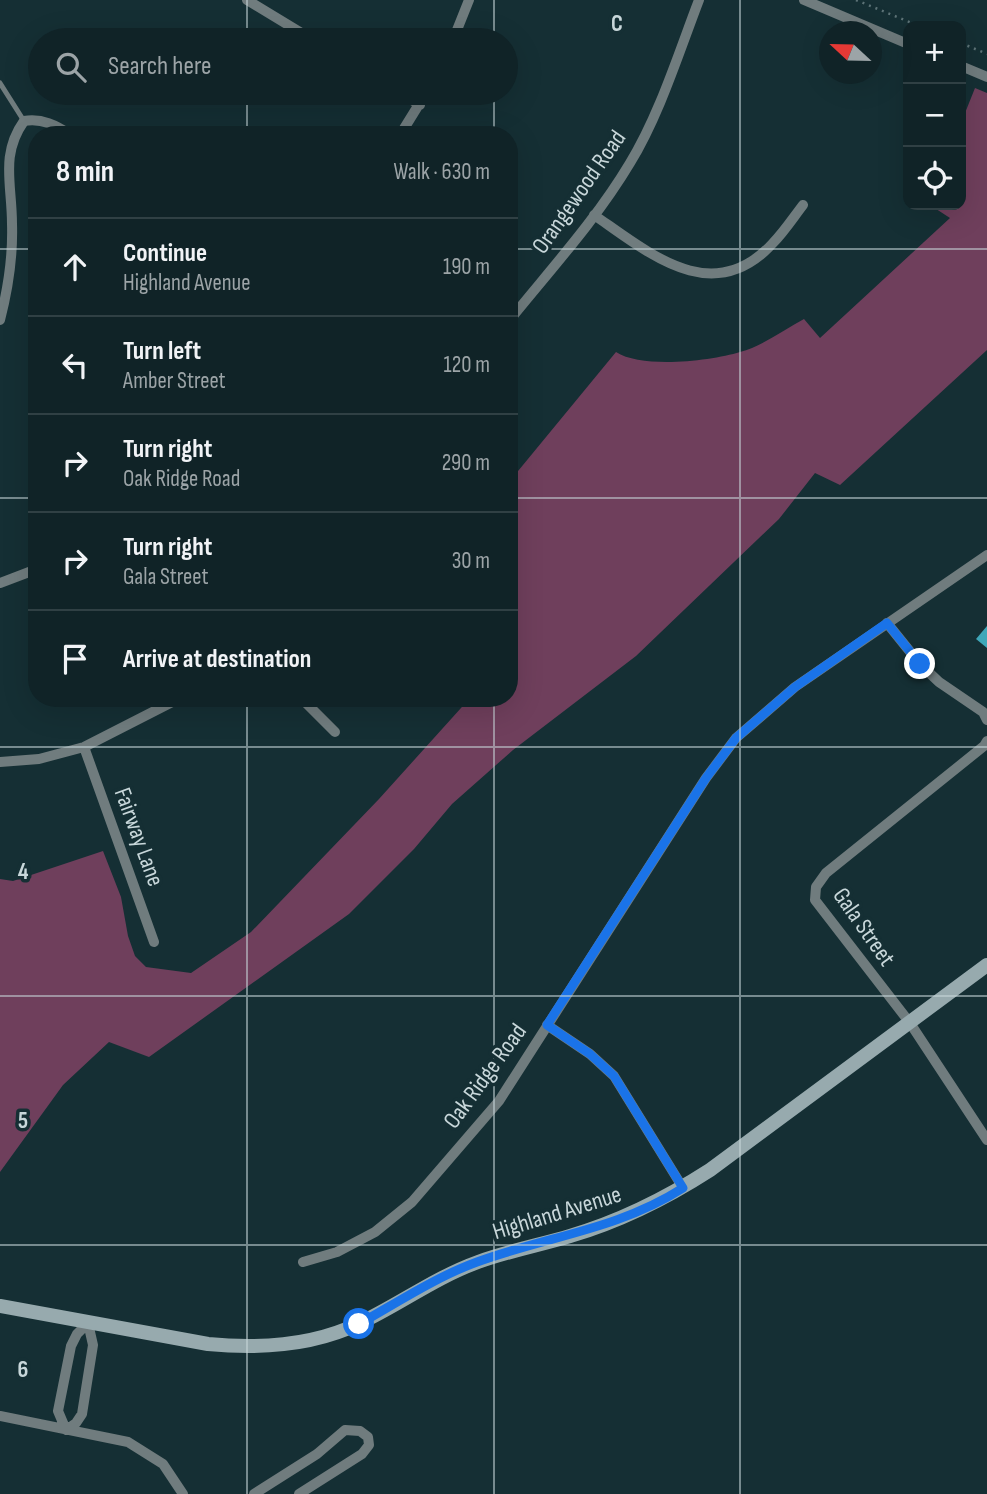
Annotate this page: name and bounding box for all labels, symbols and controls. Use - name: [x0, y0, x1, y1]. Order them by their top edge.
- text: C: [611, 10, 623, 38]
- north arrow: [819, 21, 882, 84]
- map controls: [903, 21, 966, 210]
- button: +: [903, 21, 966, 84]
- search box: [28, 28, 518, 105]
- icon: search: [52, 48, 90, 86]
- text: Search here: [108, 51, 211, 82]
- button: −: [903, 84, 966, 147]
- street label: Orangewood Road: [526, 125, 632, 259]
- button: locate: [903, 147, 966, 210]
- text: 8 min: [56, 154, 114, 190]
- text: Walk · 630 m: [393, 158, 490, 186]
- text: Continue: [123, 238, 207, 269]
- icon: ahead: [56, 248, 94, 286]
- text: 190 m: [443, 253, 490, 281]
- text: Highland Avenue: [123, 269, 250, 297]
- text: Turn left: [123, 336, 201, 367]
- icon: left: [56, 346, 94, 384]
- text: 120 m: [444, 351, 490, 379]
- text: Amber Street: [123, 367, 226, 395]
- text: Turn right: [123, 434, 212, 465]
- icon: right: [56, 444, 94, 482]
- text: 290 m: [442, 449, 490, 477]
- text: Oak Ridge Road: [123, 465, 240, 493]
- text: Turn right: [123, 532, 212, 563]
- icon: right: [56, 542, 94, 580]
- text: 30 m: [452, 547, 490, 575]
- text: Gala Street: [123, 563, 209, 591]
- icon: arrive: [56, 640, 94, 678]
- text: Arrive at destination: [123, 644, 311, 675]
- route end: [904, 648, 935, 679]
- street label: Fairway Lane: [108, 784, 170, 890]
- text: 4: [18, 858, 29, 886]
- street label: Gala Street: [827, 882, 901, 972]
- street label: Oak Ridge Road: [437, 1018, 533, 1134]
- text: 5: [18, 1107, 28, 1135]
- street label: Highland Avenue: [489, 1180, 625, 1246]
- route start: [343, 1308, 374, 1339]
- text: 6: [18, 1356, 28, 1384]

